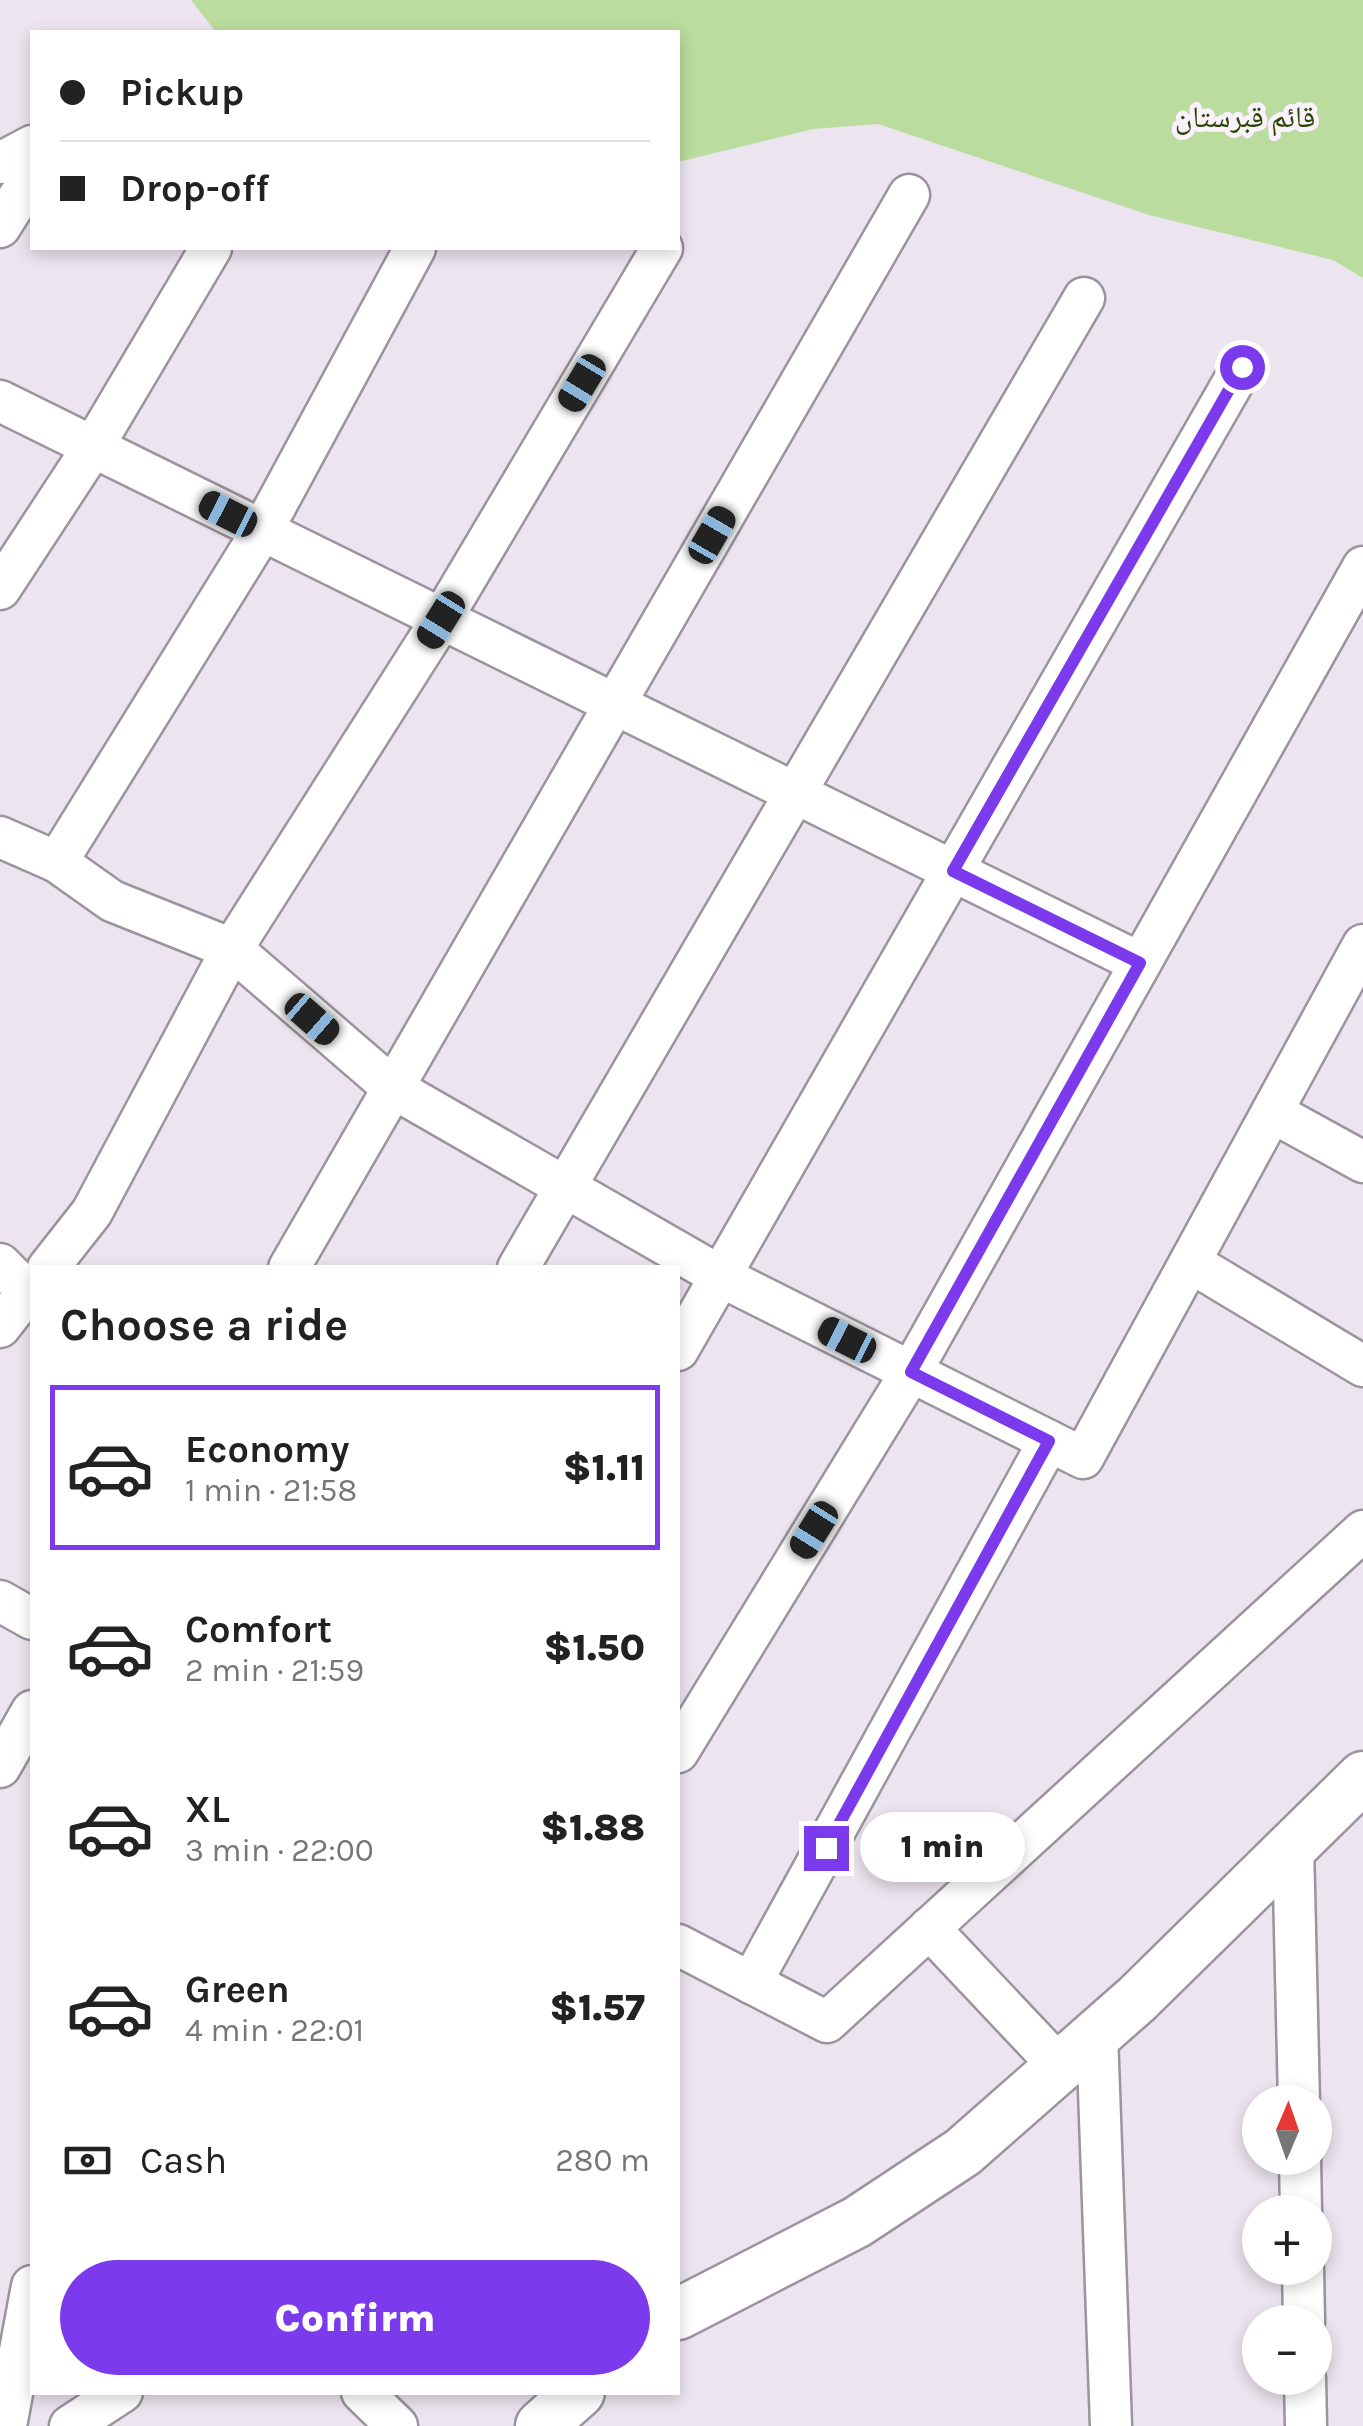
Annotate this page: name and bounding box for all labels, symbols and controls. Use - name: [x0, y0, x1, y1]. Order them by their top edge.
- text: Pickup: [120, 70, 244, 115]
- park label: قائم قبرستان: [1175, 99, 1315, 137]
- text: Drop-off: [120, 166, 269, 211]
- route start: [1220, 345, 1265, 390]
- car: [554, 350, 610, 416]
- car: [194, 487, 262, 541]
- car: [684, 502, 740, 568]
- car: [412, 587, 470, 653]
- car: [280, 988, 344, 1050]
- text: Choose a ride: [60, 1299, 348, 1351]
- car: [813, 1313, 881, 1367]
- icon: car: [65, 1423, 155, 1513]
- text: Economy: [185, 1427, 349, 1472]
- text: $1.11: [563, 1445, 645, 1490]
- text: 1 min · 21:58: [185, 1472, 357, 1509]
- car: [785, 1497, 843, 1563]
- icon: car: [65, 1603, 155, 1693]
- text: Comfort: [185, 1607, 332, 1652]
- text: $1.50: [544, 1625, 645, 1670]
- text: 2 min · 21:59: [185, 1652, 364, 1689]
- icon: car: [65, 1783, 155, 1873]
- text: XL: [185, 1787, 230, 1832]
- text: $1.88: [541, 1805, 645, 1850]
- callout: 1 min: [861, 1813, 1026, 1883]
- route end: [804, 1826, 849, 1871]
- text: 1 min: [901, 1828, 984, 1865]
- text: 3 min · 22:00: [185, 1832, 374, 1869]
- icon: car: [65, 1963, 155, 2053]
- text: Green: [185, 1967, 290, 2012]
- text: $1.57: [549, 1985, 645, 2030]
- text: 4 min · 22:01: [185, 2012, 364, 2049]
- north arrow: [1242, 2085, 1332, 2175]
- map controls: [1242, 2085, 1332, 2395]
- icon: cash: [60, 2133, 115, 2188]
- text: Cash: [140, 2138, 227, 2183]
- text: 280 m: [555, 2142, 650, 2179]
- button: +: [1242, 2195, 1332, 2285]
- button: Confirm: [60, 2260, 650, 2375]
- button: −: [1242, 2305, 1332, 2395]

